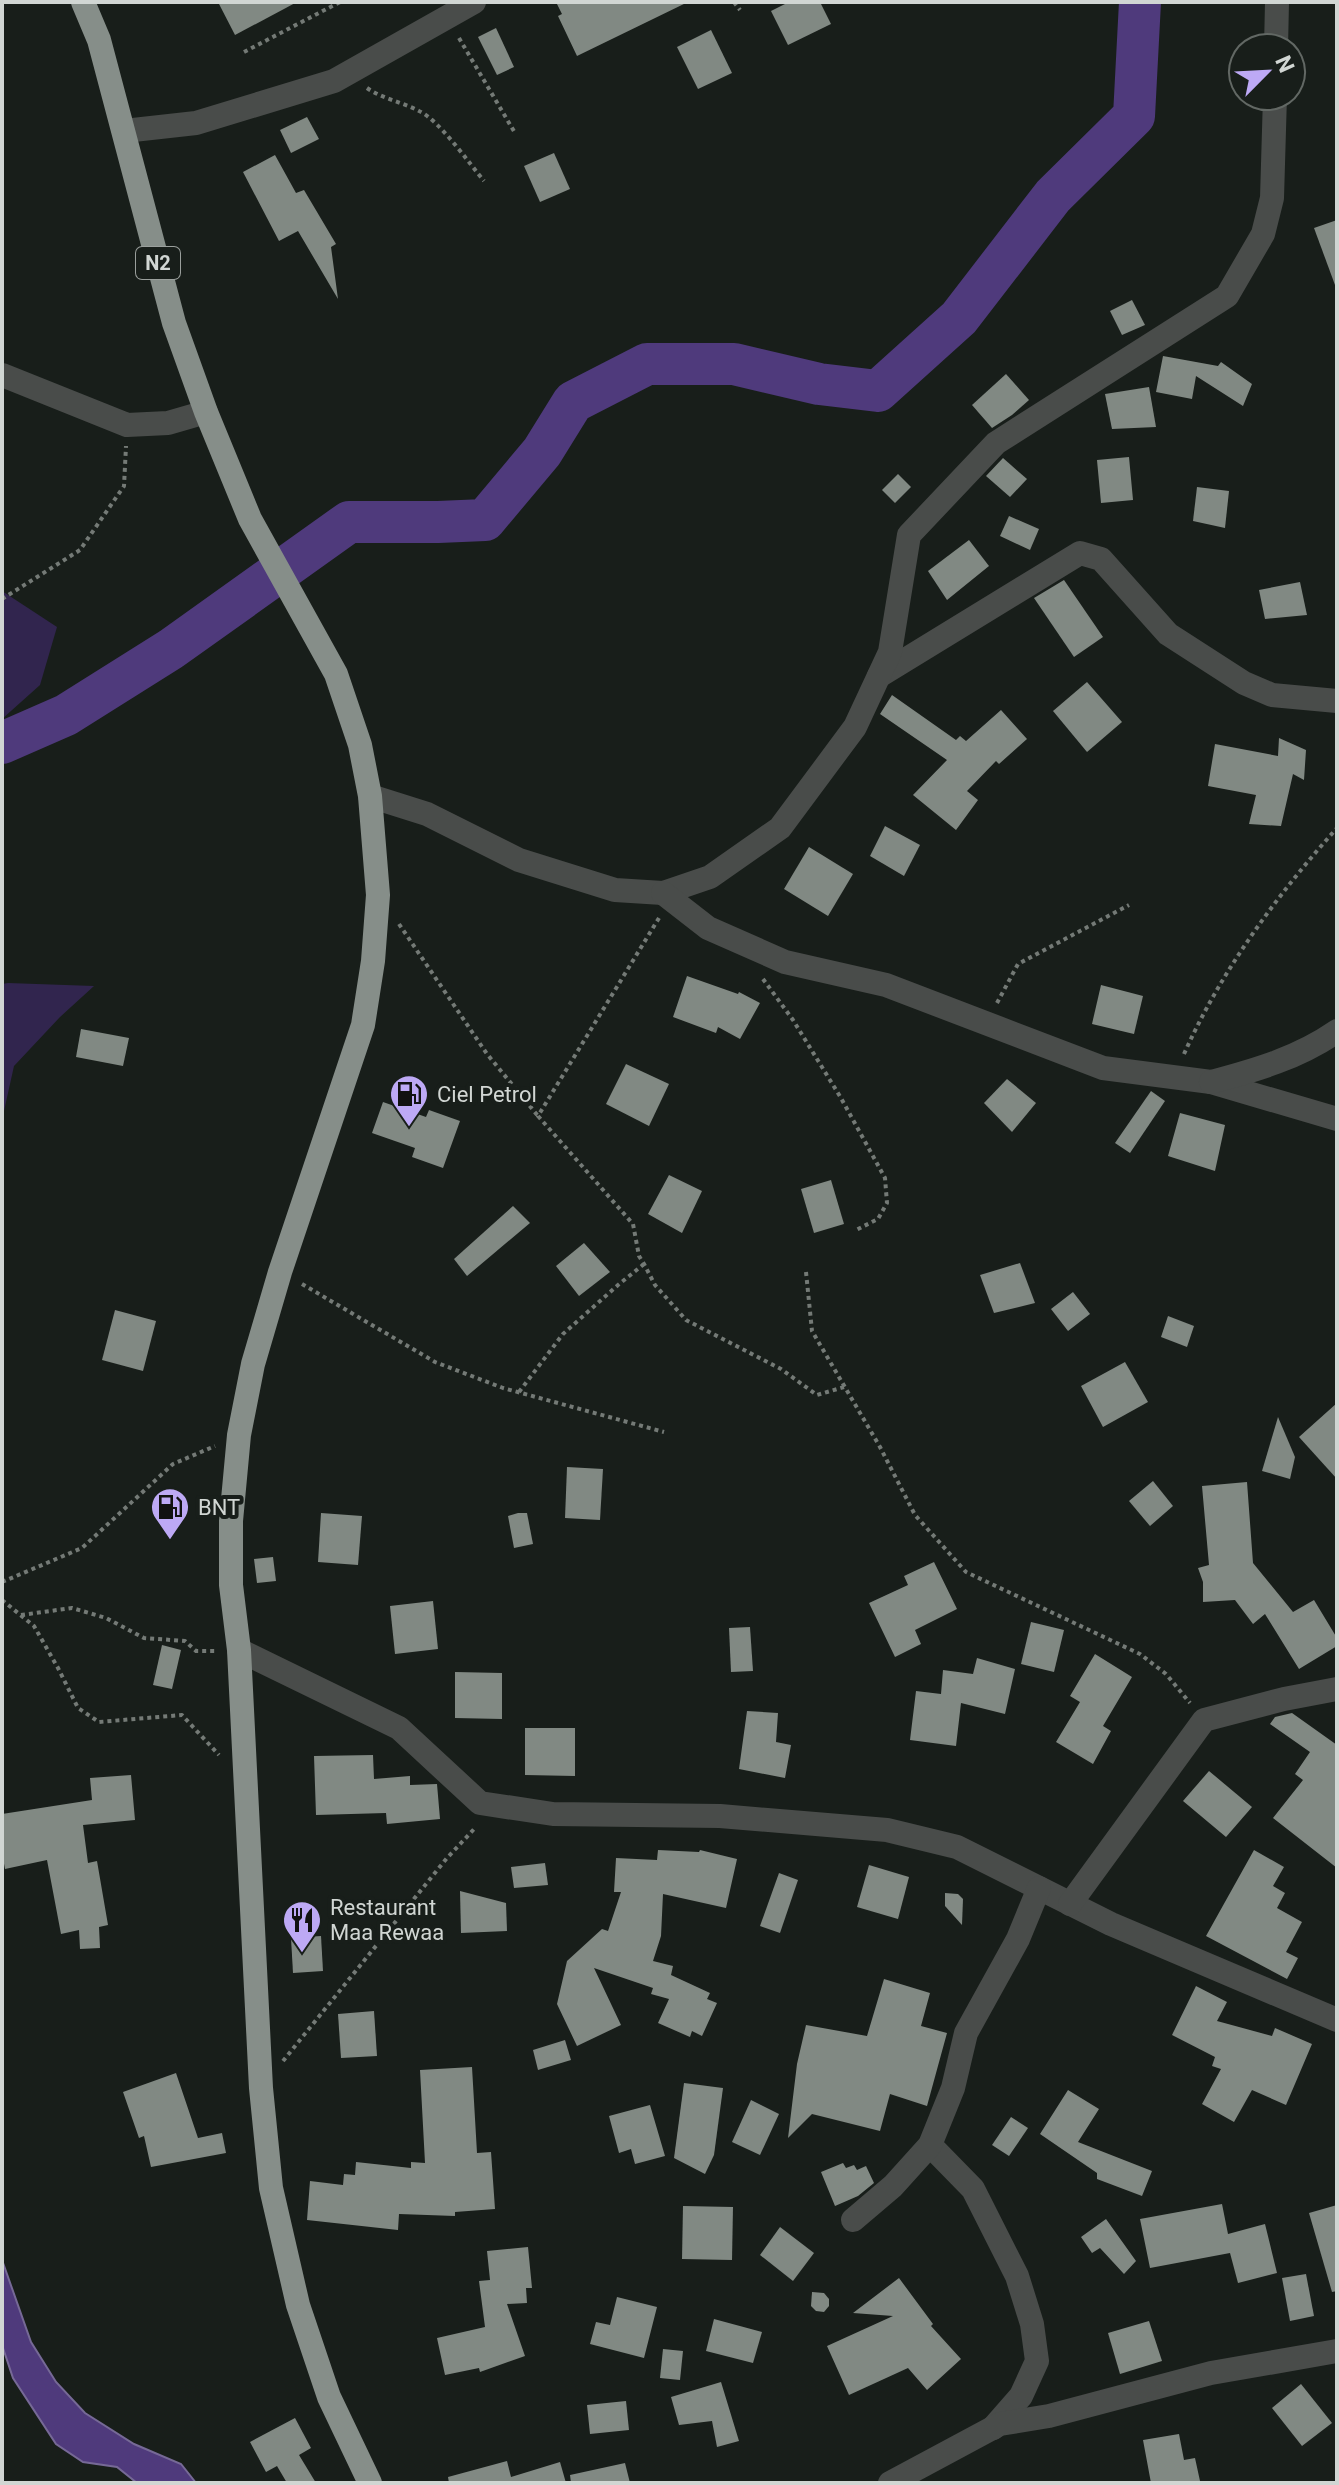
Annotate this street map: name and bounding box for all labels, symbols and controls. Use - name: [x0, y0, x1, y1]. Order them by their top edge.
- north arrow: [1227, 32, 1307, 112]
- text: N: [1270, 52, 1299, 76]
- road number: N2: [136, 247, 180, 279]
- fuel station icon: Ciel Petrol: [388, 1073, 430, 1128]
- place label: Ciel Petrol: [437, 1082, 537, 1107]
- fuel station icon: BNT: [149, 1486, 191, 1541]
- place label: BNT: [198, 1495, 240, 1520]
- place label: Restaurant Maa Rewaa: [330, 1895, 444, 1945]
- restaurant icon: Restaurant Maa Rewaa: [281, 1899, 323, 1954]

